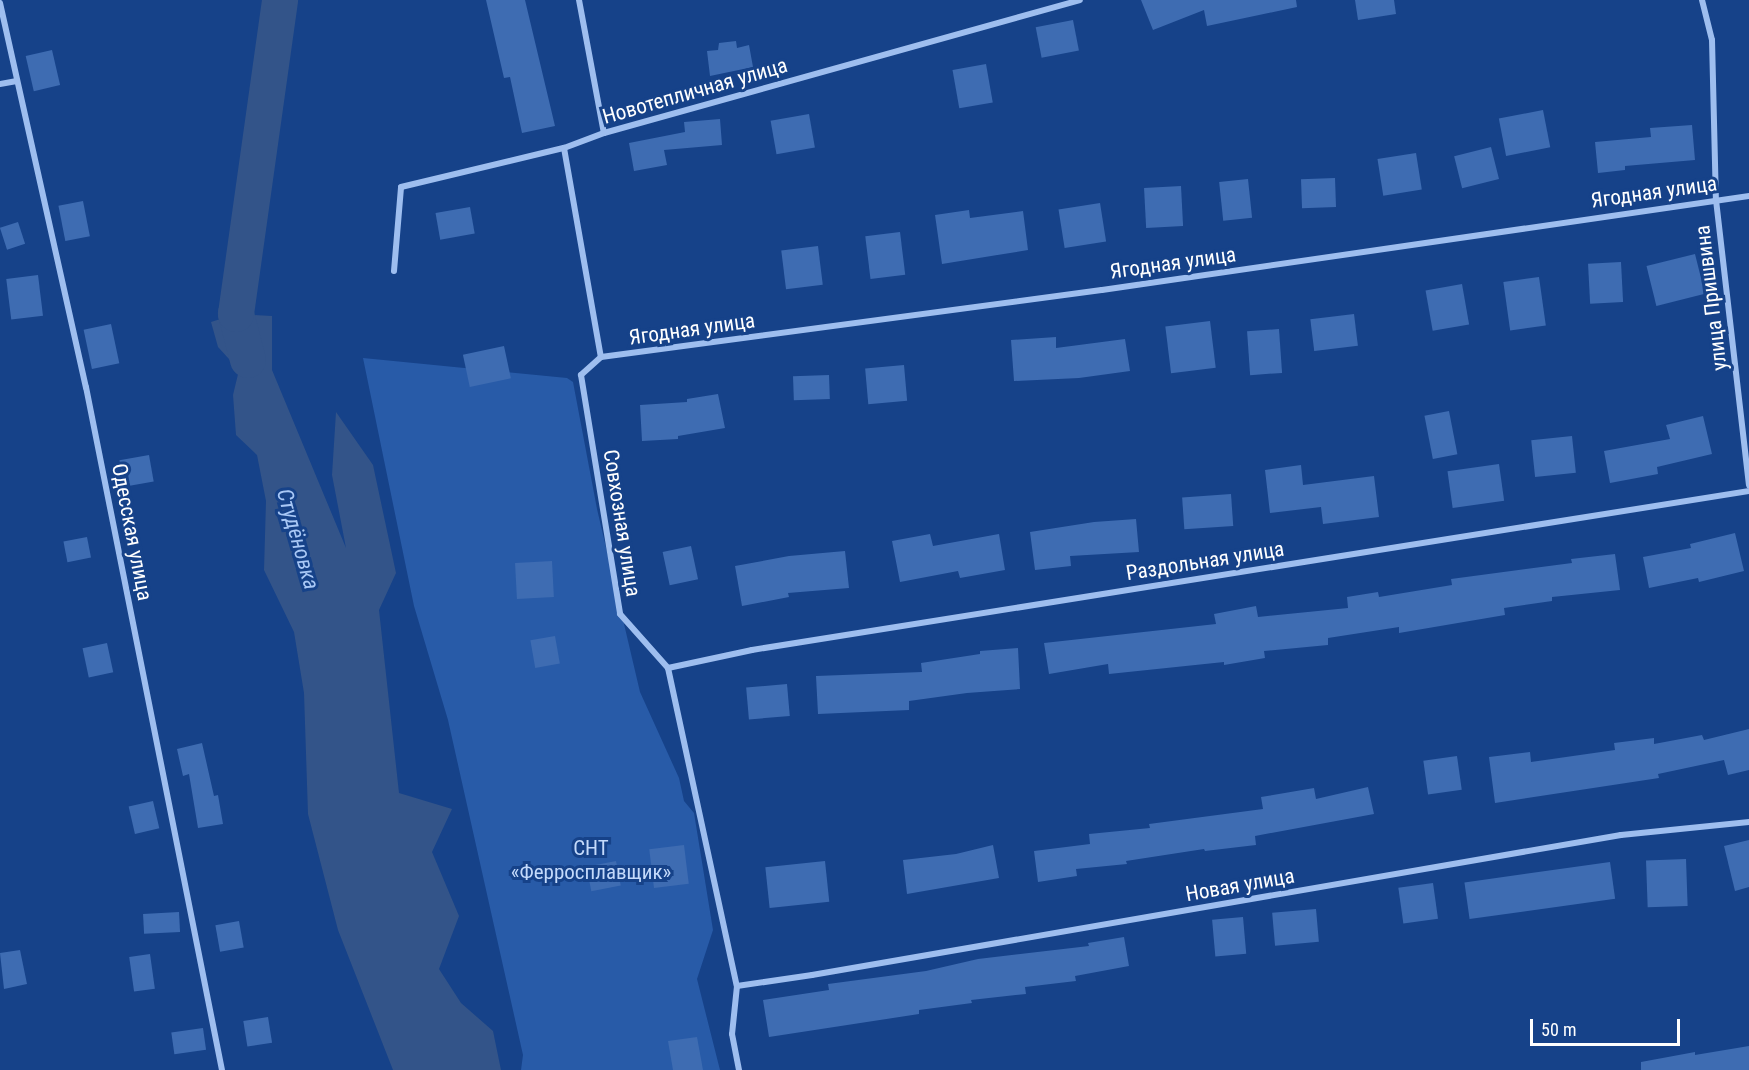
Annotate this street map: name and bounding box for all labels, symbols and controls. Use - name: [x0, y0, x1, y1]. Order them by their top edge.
- street label: Новотепличная улица: [600, 53, 790, 129]
- street label: Ягодная улица: [1589, 171, 1719, 213]
- street label: улица Пришвина: [1690, 224, 1732, 372]
- street label: Ягодная улица: [1108, 242, 1238, 284]
- street label: Ягодная улица: [627, 308, 757, 350]
- street label: Совхозная улица: [598, 448, 646, 598]
- street label: Одесская улица: [106, 461, 158, 603]
- water label: Студёновка: [271, 485, 325, 593]
- street label: Раздольная улица: [1124, 536, 1286, 586]
- park label: СНТ «Ферросплавщик»: [511, 835, 671, 885]
- street label: Новая улица: [1184, 863, 1296, 907]
- scale bar: [1533, 1007, 1683, 1045]
- text: 50 m: [1541, 1019, 1576, 1040]

